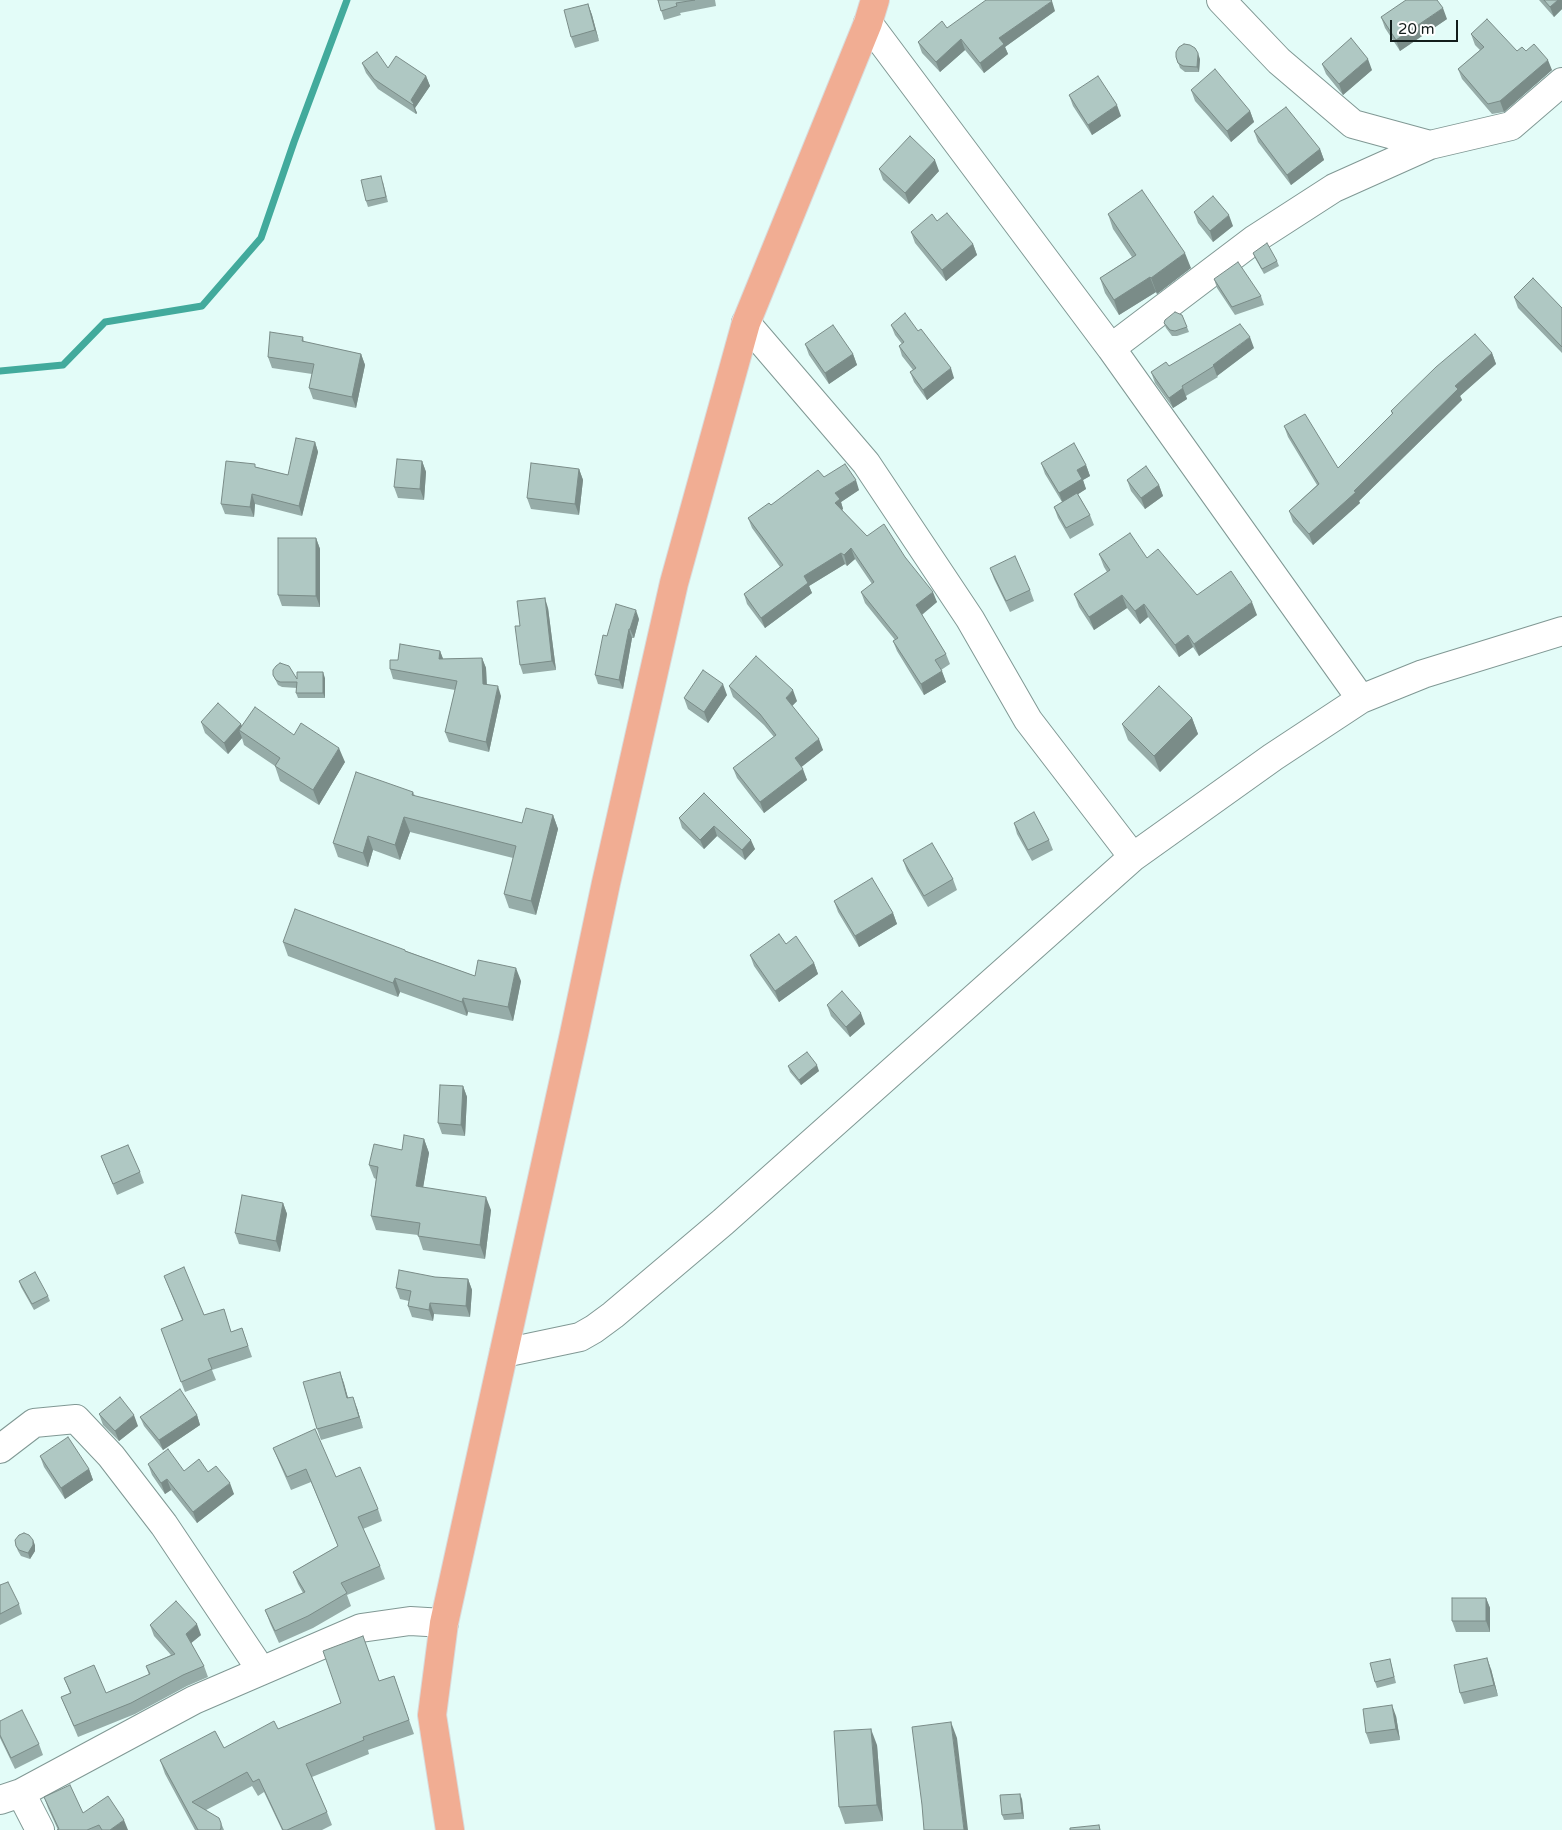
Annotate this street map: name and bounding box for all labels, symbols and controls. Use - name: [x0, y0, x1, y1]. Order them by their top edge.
- scale bar: [1392, 10, 1460, 42]
- text: 20 m: [1398, 20, 1435, 38]

